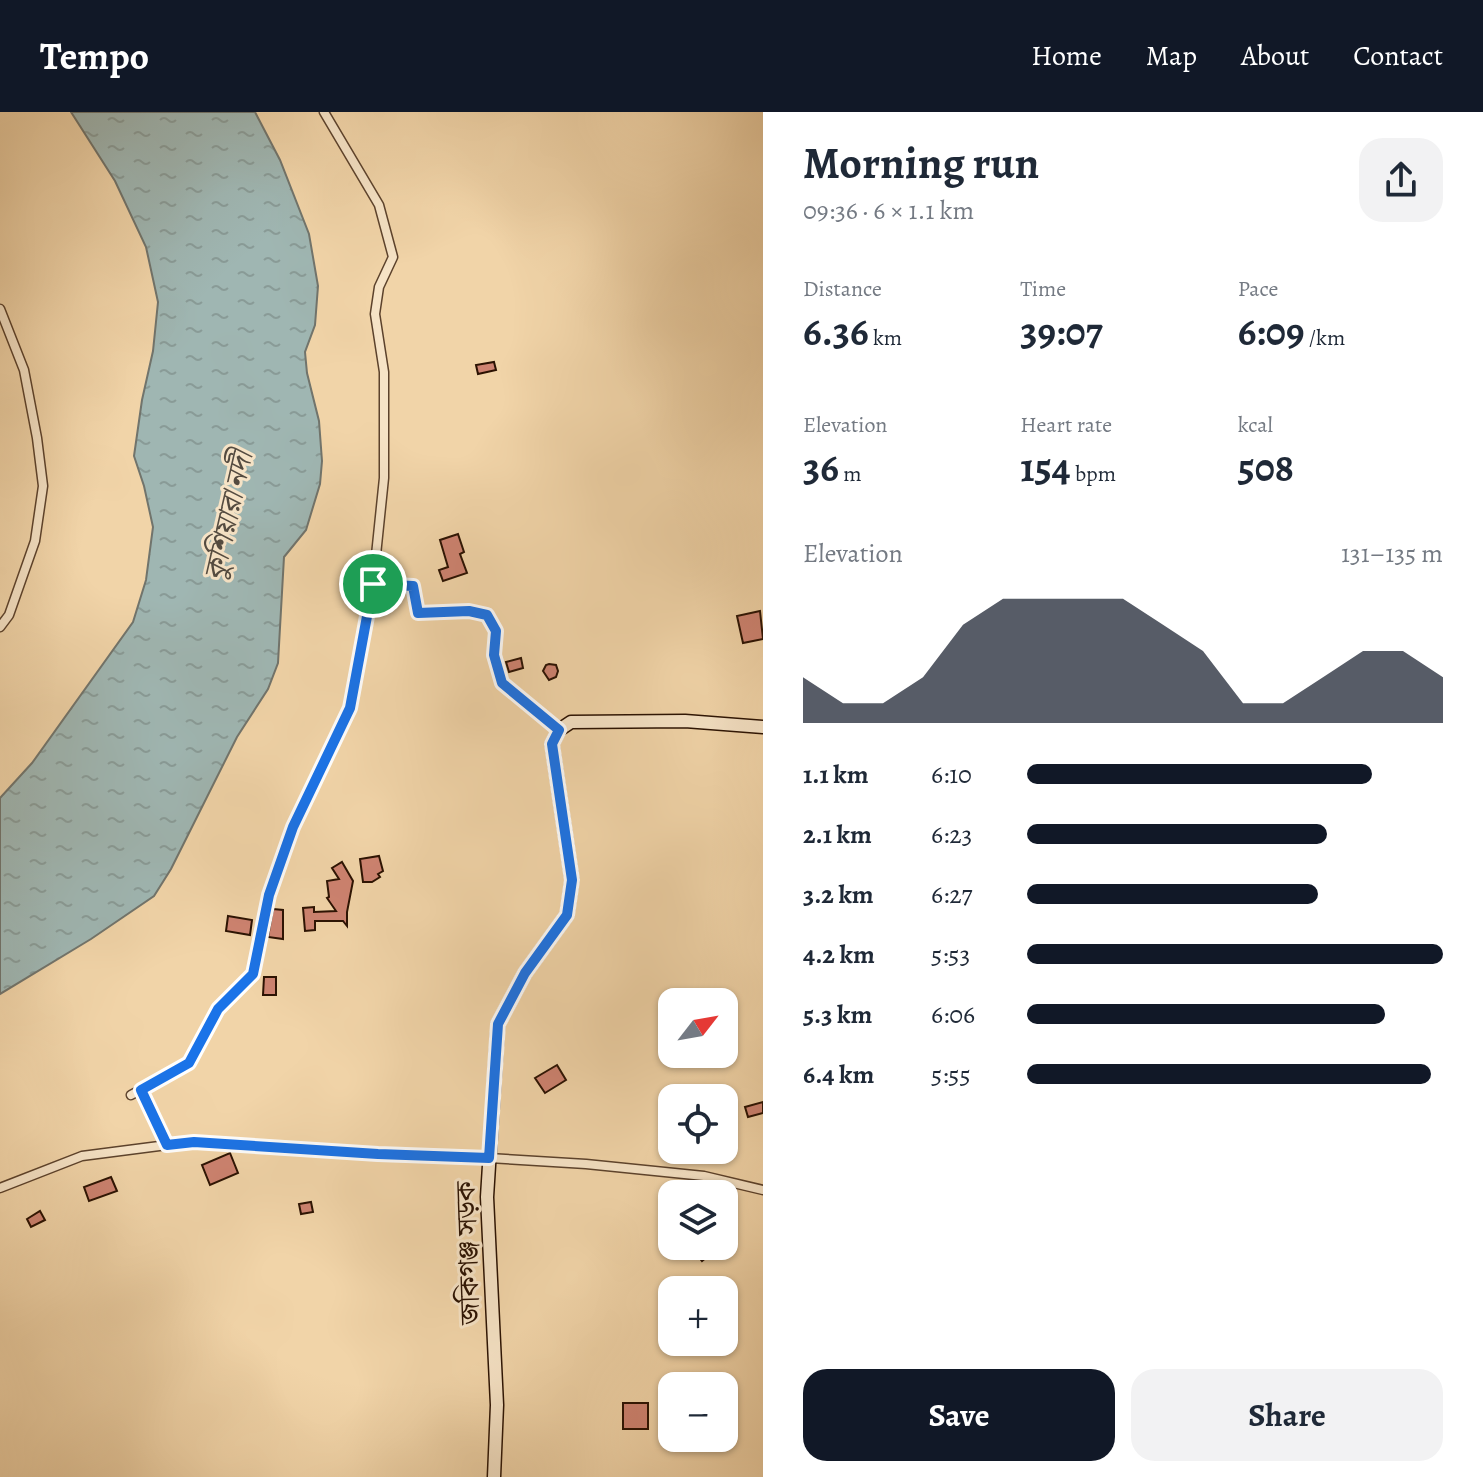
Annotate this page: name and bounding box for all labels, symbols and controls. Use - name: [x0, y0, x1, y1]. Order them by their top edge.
- text: Tempo: [40, 30, 149, 82]
- text: Home: [1031, 37, 1102, 75]
- text: Map: [1146, 37, 1197, 75]
- text: About: [1241, 37, 1309, 75]
- text: Contact: [1353, 37, 1443, 75]
- text: Morning run: [803, 133, 1039, 193]
- button: share: [1359, 138, 1443, 222]
- text: 09:36 · 6 × 1.1 km: [803, 193, 974, 228]
- text: Distance: [803, 274, 882, 304]
- text: Time: [1020, 274, 1066, 304]
- text: Pace: [1238, 274, 1278, 304]
- text: 6.36: [803, 304, 869, 359]
- text: 39:07: [1020, 304, 1103, 359]
- text: 6:09: [1238, 304, 1305, 359]
- text: km: [869, 323, 902, 353]
- text: /km: [1305, 323, 1345, 353]
- text: Elevation: [803, 410, 887, 440]
- text: Heart rate: [1020, 410, 1112, 440]
- text: kcal: [1238, 410, 1273, 440]
- text: 36: [803, 440, 839, 495]
- text: 154: [1020, 440, 1071, 495]
- text: 508: [1238, 440, 1294, 495]
- water label: কুশিয়ারা নদী: [194, 444, 263, 585]
- text: m: [839, 459, 862, 489]
- text: bpm: [1071, 459, 1116, 489]
- text: Elevation: [803, 536, 903, 571]
- text: 131–135 m: [1341, 536, 1443, 571]
- pin: [339, 550, 407, 618]
- icon: arrive: [351, 562, 395, 606]
- text: 1.1 km: [803, 757, 869, 792]
- text: 6:10: [931, 757, 972, 792]
- text: 2.1 km: [803, 817, 872, 852]
- text: 6:23: [931, 817, 972, 852]
- text: 3.2 km: [803, 877, 874, 912]
- text: 6:27: [931, 877, 972, 912]
- text: 4.2 km: [803, 937, 875, 972]
- text: 5:53: [931, 937, 970, 972]
- north arrow: [658, 988, 738, 1068]
- map controls: [658, 988, 738, 1452]
- text: 5.3 km: [803, 997, 872, 1032]
- text: 6:06: [931, 997, 975, 1032]
- text: 6.4 km: [803, 1057, 874, 1092]
- text: 5:55: [931, 1057, 971, 1092]
- button: locate: [658, 1084, 738, 1164]
- street label: জকিগঞ্জ সড়ক: [446, 1179, 490, 1326]
- button: layers: [658, 1180, 738, 1260]
- button: +: [658, 1276, 738, 1356]
- button: Save: [803, 1369, 1115, 1461]
- button: Share: [1131, 1369, 1443, 1461]
- button: −: [658, 1372, 738, 1452]

